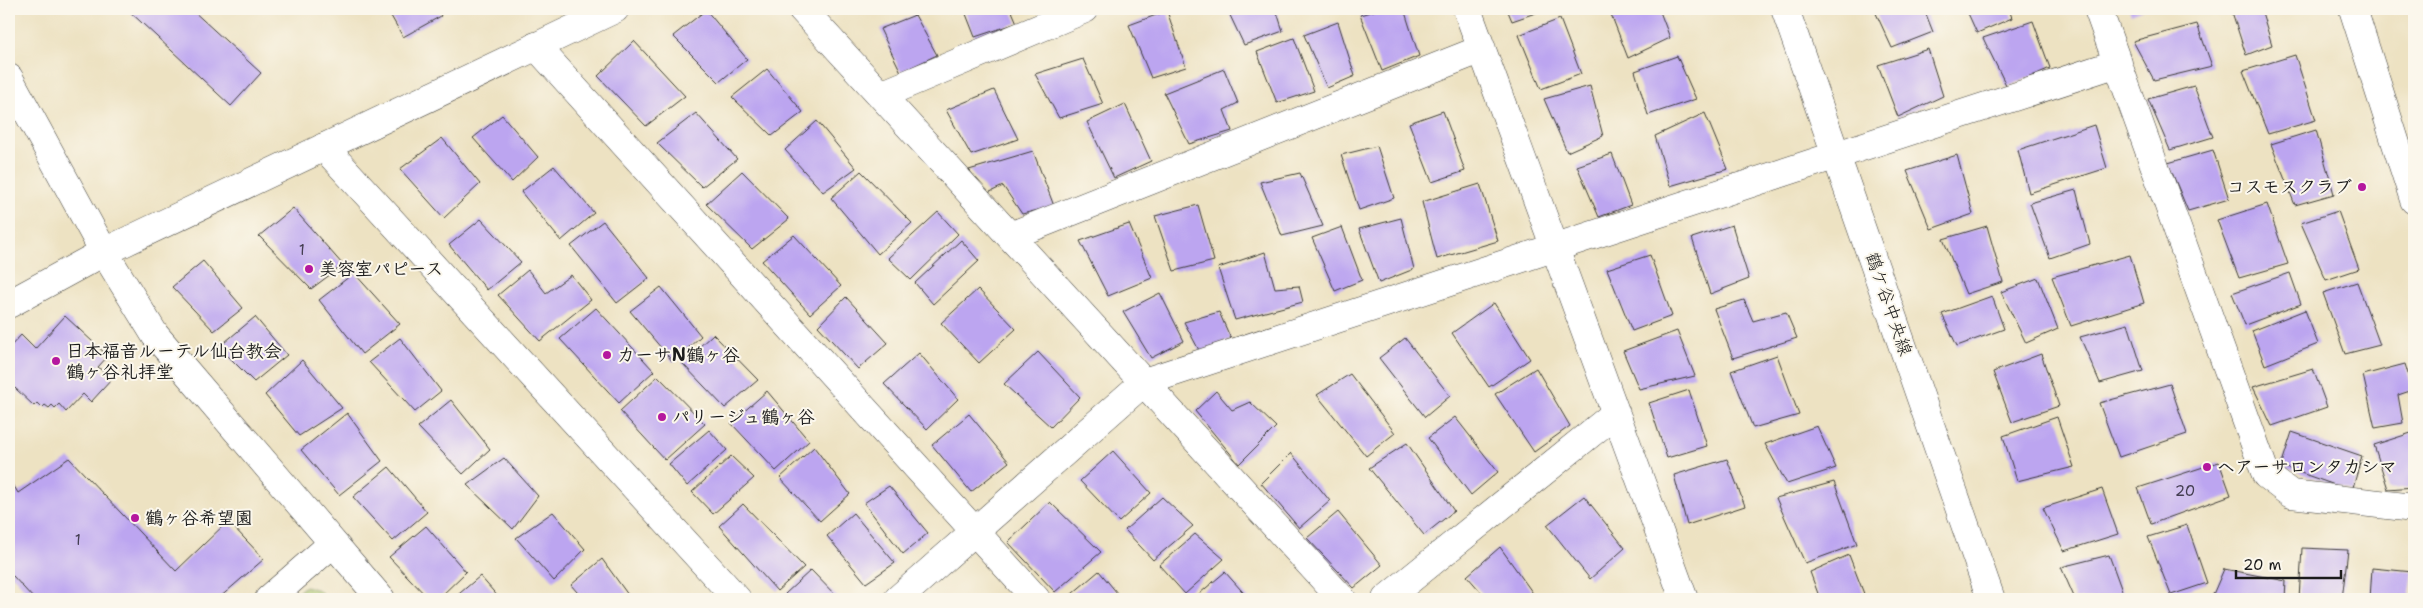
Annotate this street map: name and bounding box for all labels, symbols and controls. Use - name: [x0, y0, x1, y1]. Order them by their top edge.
- place label: コスモスクラブ: [2227, 175, 2352, 199]
- marker: コスモスクラブ: [2356, 181, 2368, 193]
- house number: 1: [299, 240, 305, 260]
- street label: 鶴ケ谷中央線: [1860, 249, 1918, 359]
- place label: 美容室パピース: [319, 257, 443, 281]
- marker: 美容室パピース: [303, 263, 315, 275]
- place label: 日本福音ルーテル仙台教会 鶴ヶ谷礼拝堂: [66, 339, 282, 384]
- place label: カーサN鶴ヶ谷: [617, 343, 740, 367]
- marker: カーサN鶴ヶ谷: [601, 349, 613, 361]
- marker: 日本福音ルーテル仙台教会 鶴ヶ谷礼拝堂: [50, 355, 62, 367]
- place label: パリージュ鶴ヶ谷: [672, 405, 815, 429]
- marker: パリージュ鶴ヶ谷: [656, 411, 668, 423]
- place label: ヘアーサロンタカシマ: [2217, 455, 2397, 479]
- marker: ヘアーサロンタカシマ: [2201, 461, 2213, 473]
- house number: 20: [2175, 481, 2195, 501]
- place label: 鶴ヶ谷希望園: [145, 506, 253, 530]
- marker: 鶴ヶ谷希望園: [129, 512, 141, 524]
- house number: 1: [75, 530, 81, 550]
- scale bar: [2236, 548, 2340, 580]
- text: 20 m: [2243, 555, 2282, 575]

